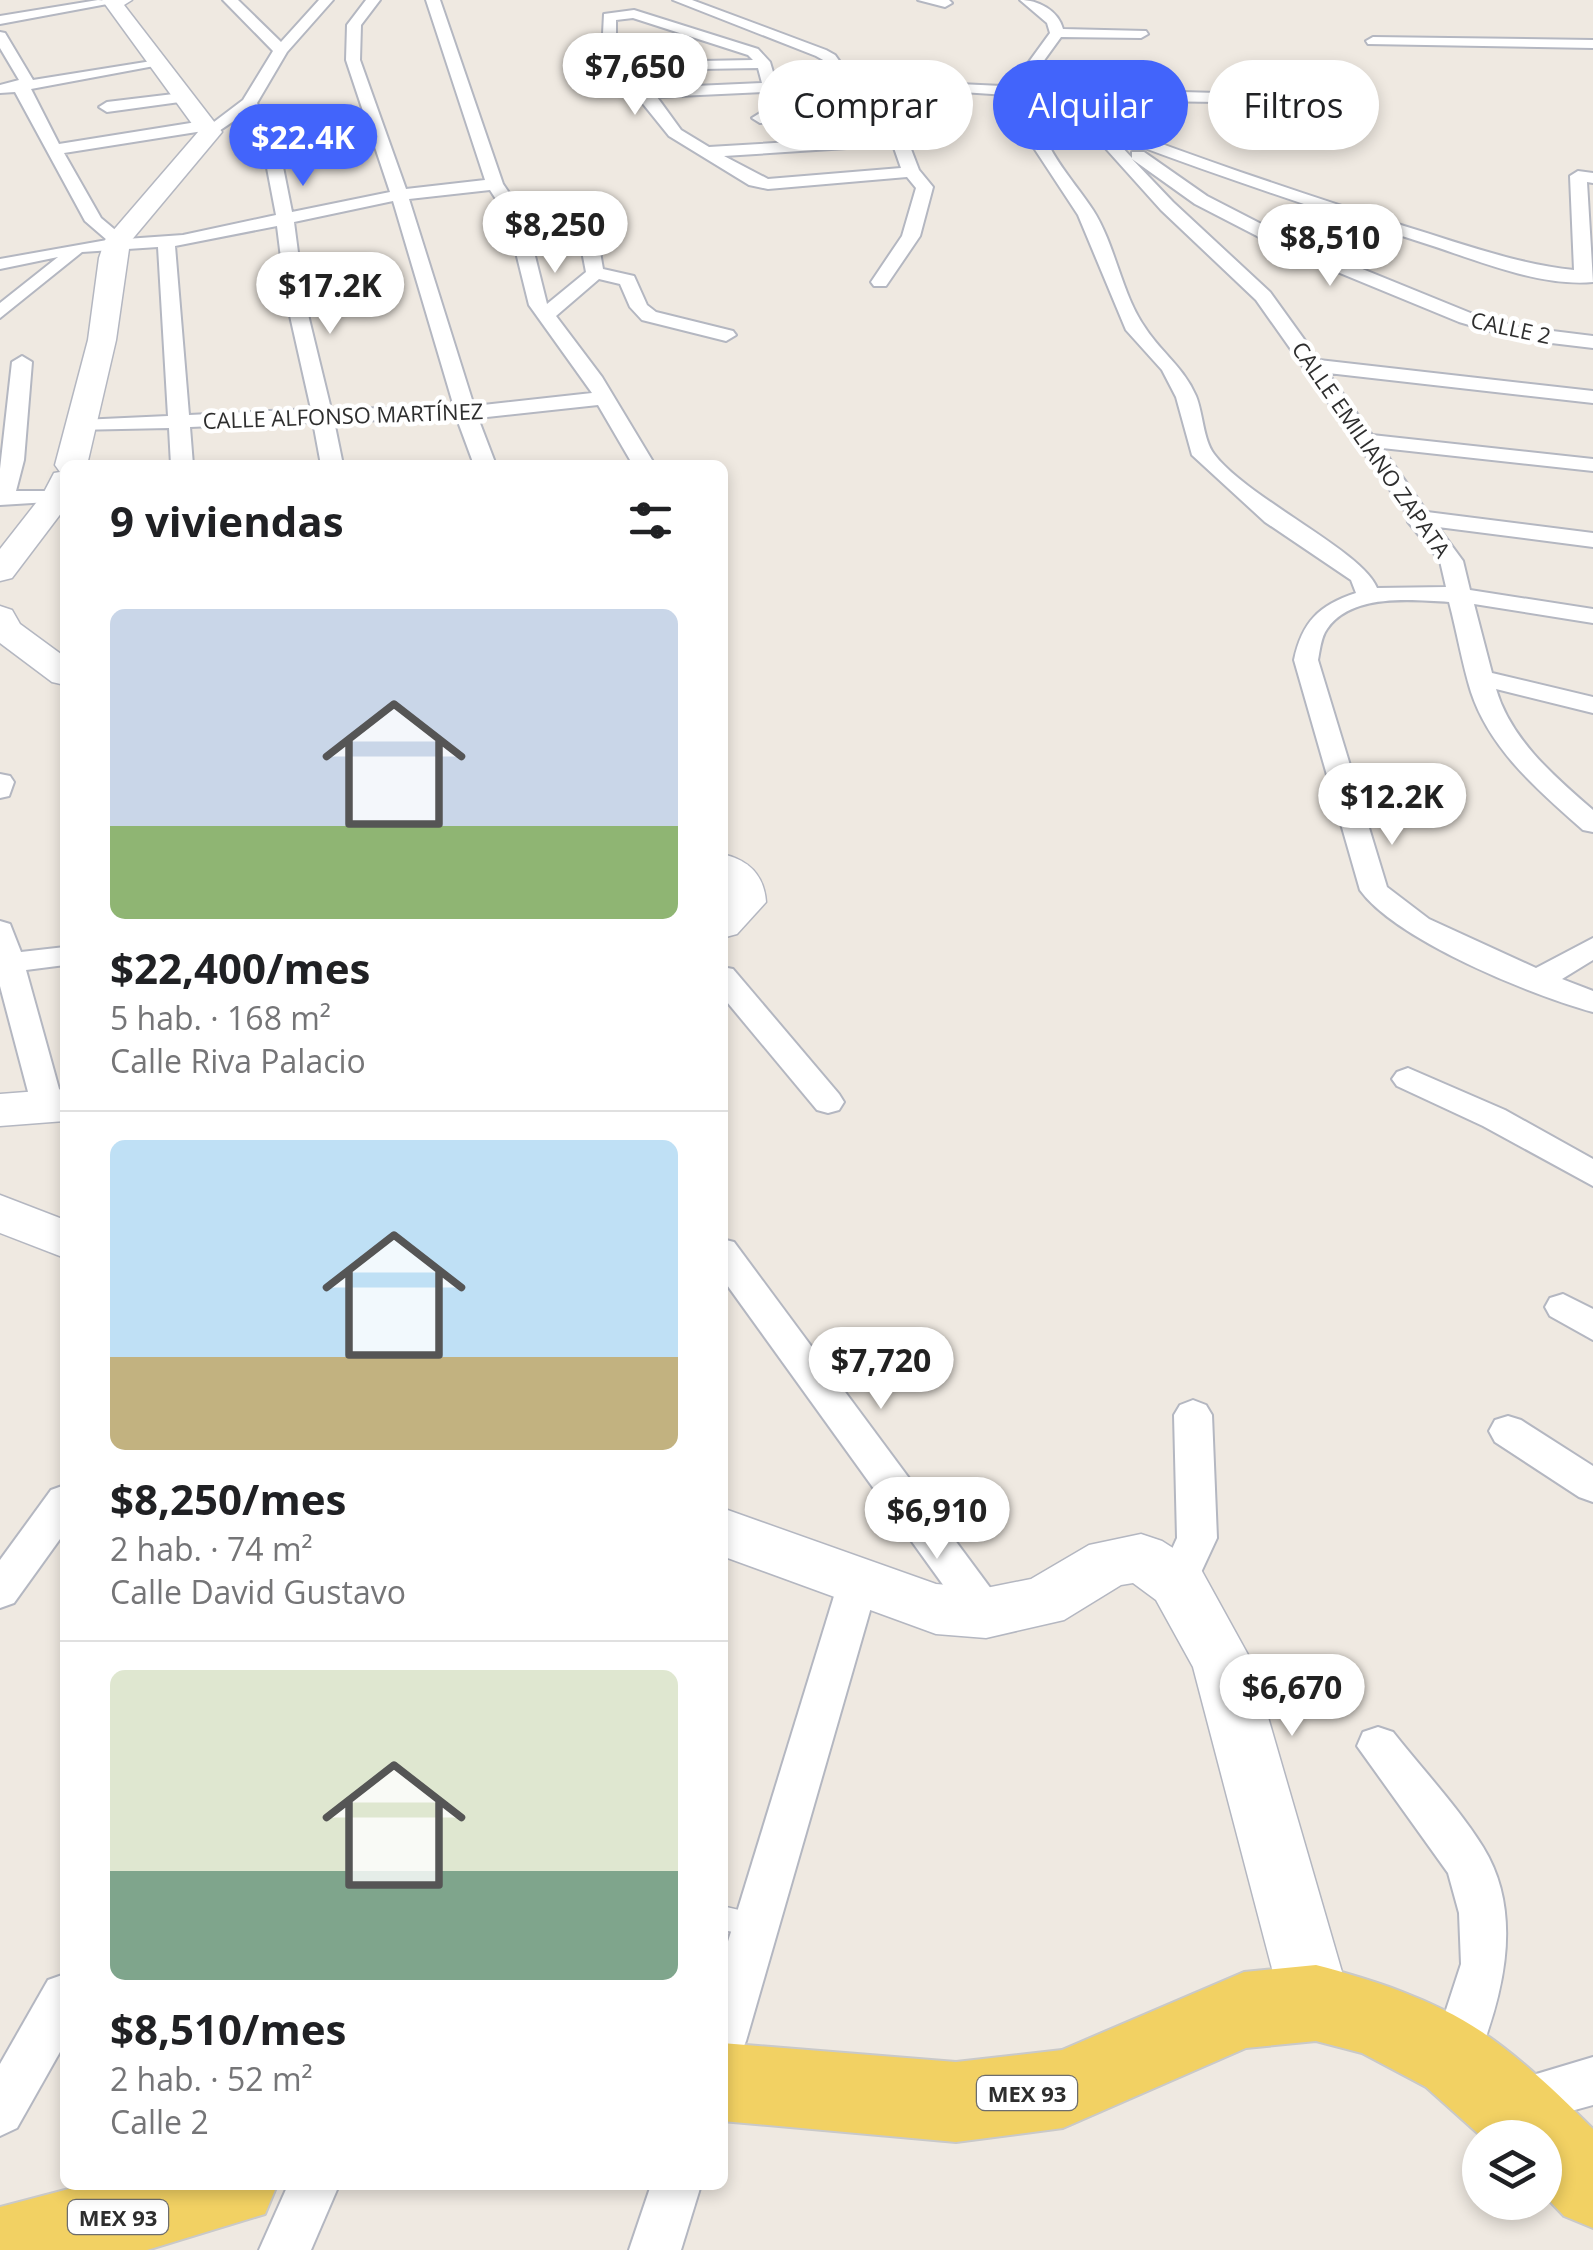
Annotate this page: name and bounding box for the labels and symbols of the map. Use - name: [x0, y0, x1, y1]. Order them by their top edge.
- pin: $7,650: [554, 33, 716, 118]
- pin: $22.4K: [222, 104, 384, 189]
- pin: $8,250: [474, 191, 636, 276]
- pin: $8,510: [1249, 204, 1411, 289]
- pin: $17.2K: [249, 252, 411, 337]
- street label: CALLE 2: [1468, 304, 1554, 350]
- street label: CALLE EMILIANO ZAPATA: [1286, 335, 1458, 563]
- street label: CALLE ALFONSO MARTÍNEZ: [202, 395, 484, 435]
- pin: $12.2K: [1311, 763, 1473, 848]
- pin: $7,720: [800, 1327, 962, 1412]
- pin: $6,910: [856, 1477, 1018, 1562]
- pin: $6,670: [1211, 1654, 1373, 1739]
- road number: MEX 93: [977, 2076, 1077, 2110]
- road number: MEX 93: [68, 2200, 168, 2234]

